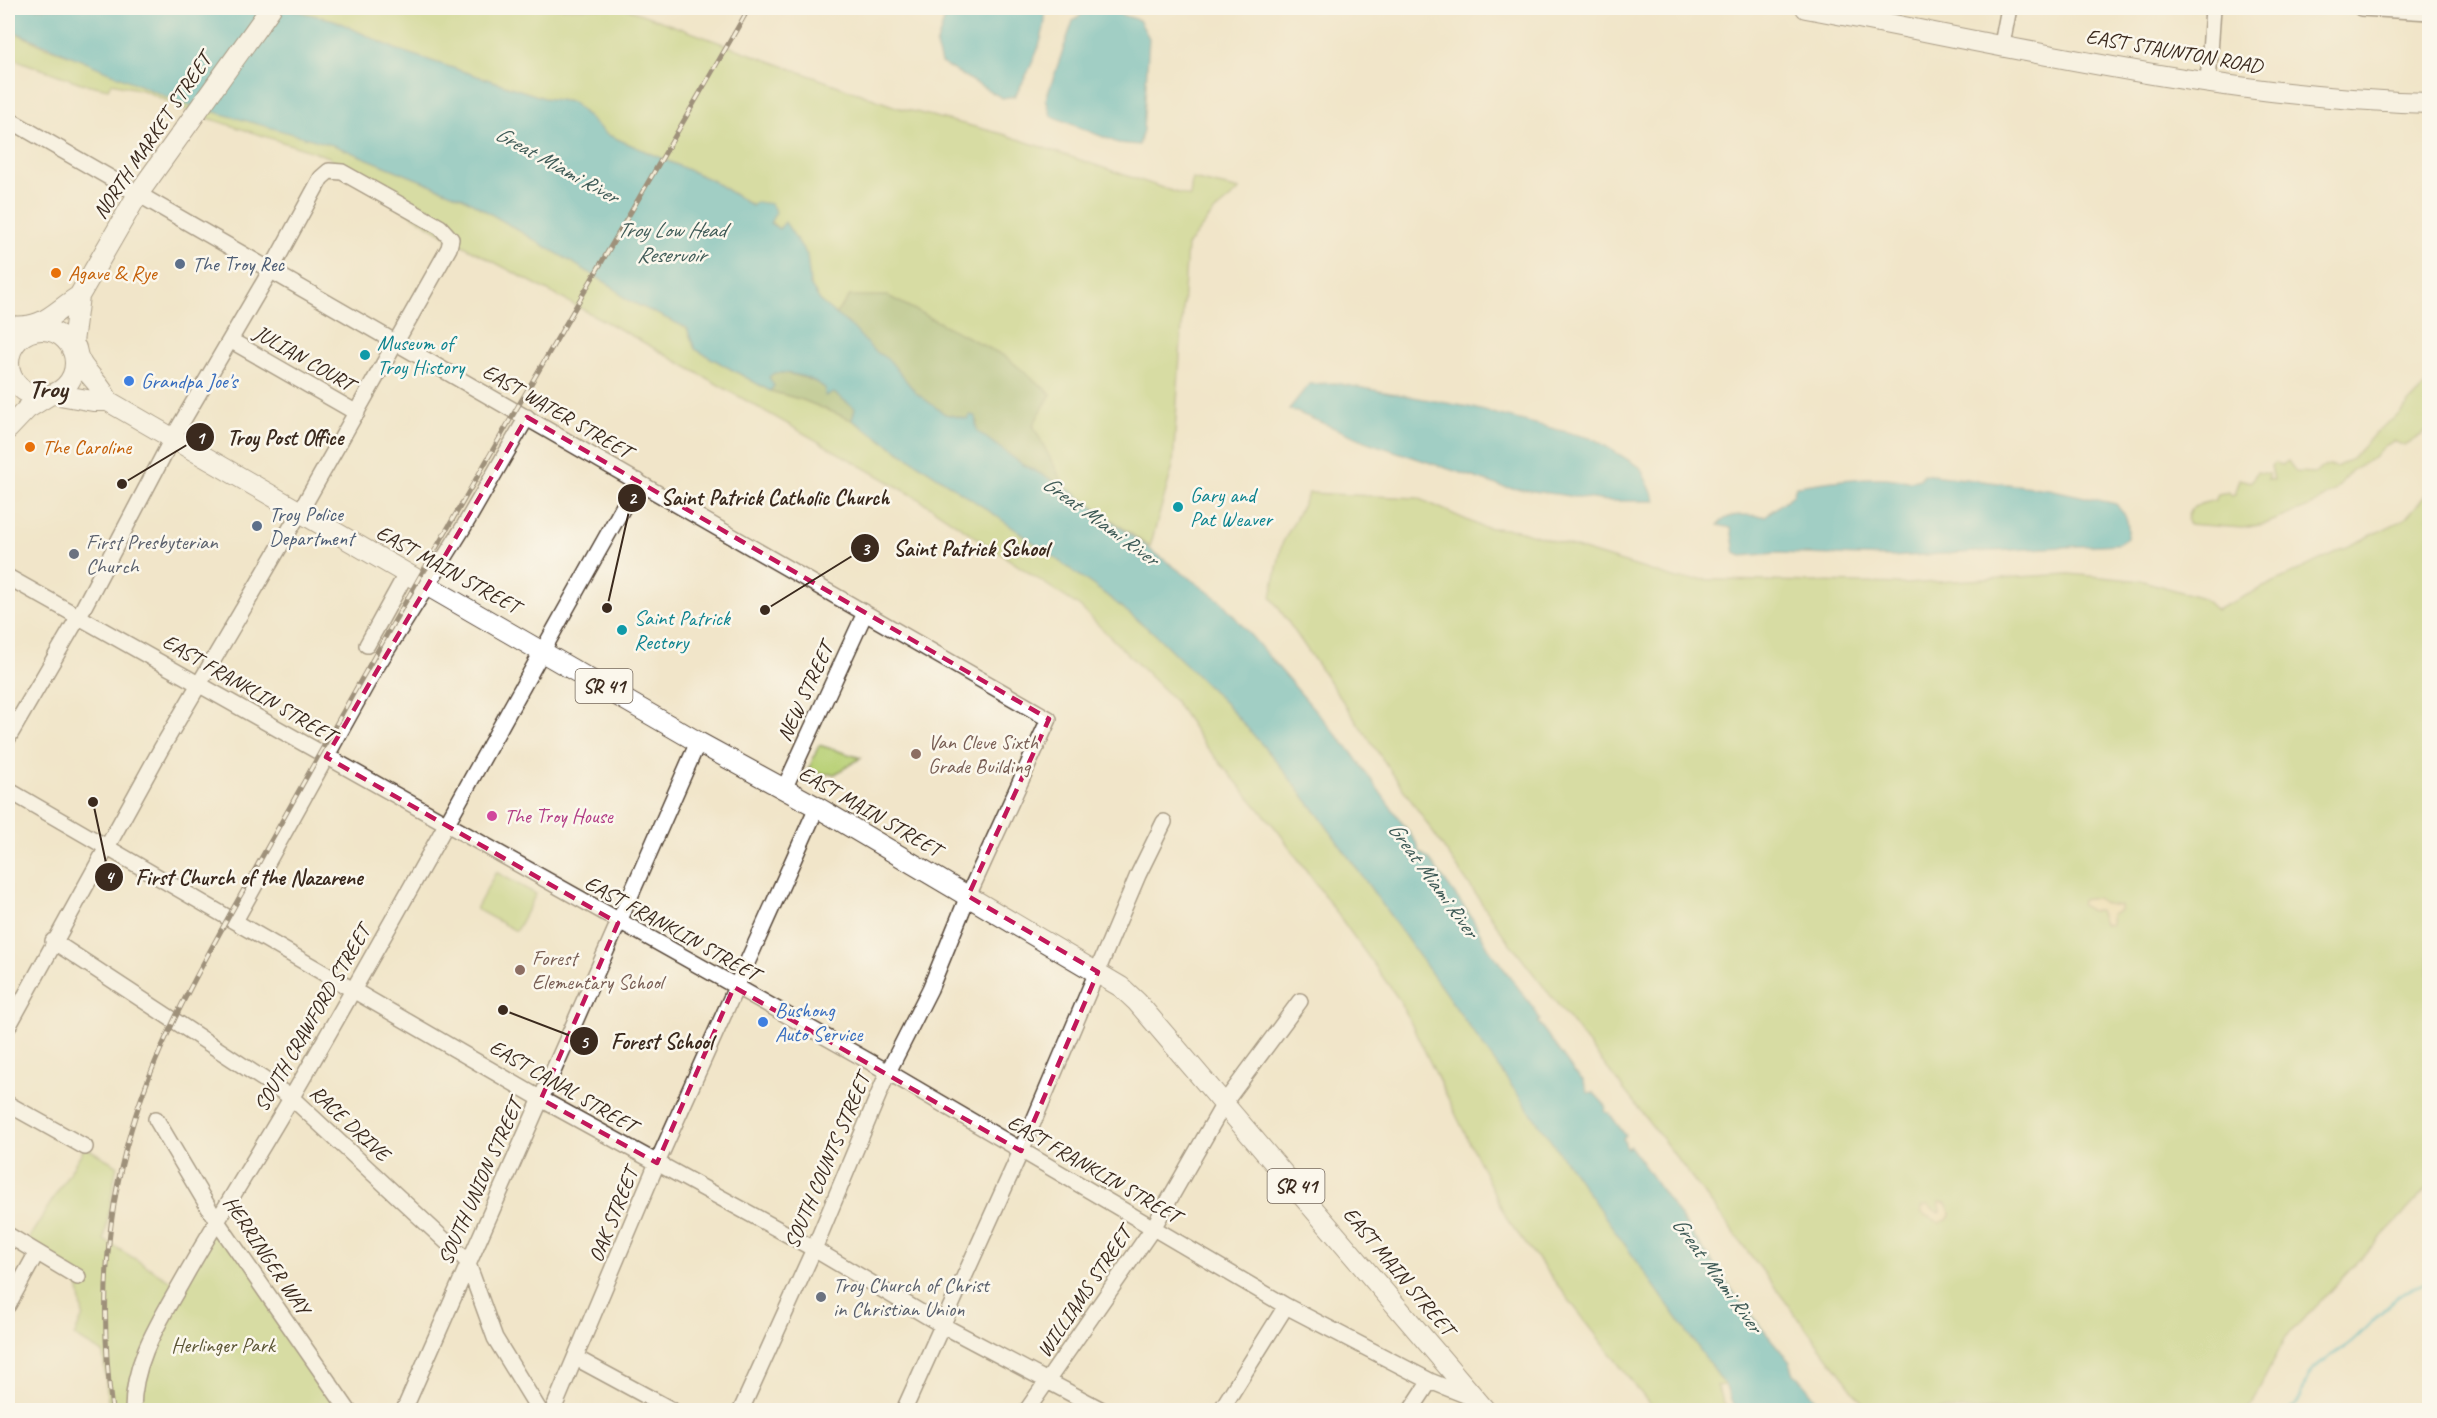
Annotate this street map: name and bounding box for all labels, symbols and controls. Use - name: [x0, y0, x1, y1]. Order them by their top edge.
- street label: EAST STAUNTON ROAD: [2084, 23, 2266, 80]
- street label: NORTH MARKET STREET: [87, 44, 220, 224]
- water label: Great Miami River: [490, 120, 625, 212]
- water label: Troy Low Head Reservoir: [617, 216, 732, 269]
- place label: The Troy Rec: [192, 251, 286, 277]
- marker: The Troy Rec: [173, 257, 187, 271]
- place label: Agave & Rye: [68, 260, 159, 286]
- marker: Agave & Rye: [49, 266, 63, 280]
- street label: JULIAN COURT: [249, 319, 363, 400]
- place label: Museum of Troy History: [377, 330, 466, 380]
- marker: Museum of Troy History: [358, 348, 372, 362]
- street label: EAST WATER STREET: [478, 358, 641, 467]
- place label: Grandpa Joe's: [141, 368, 239, 394]
- district label: Troy: [29, 371, 70, 405]
- marker: Grandpa Joe's: [122, 374, 136, 388]
- callout: Troy Post Office: [185, 417, 355, 457]
- text: Troy Post Office: [227, 424, 346, 452]
- text: 1: [196, 427, 206, 449]
- place label: The Caroline: [42, 434, 132, 460]
- marker: The Caroline: [23, 440, 37, 454]
- water label: Great Miami River: [1037, 470, 1166, 574]
- callout: Saint Patrick Catholic Church: [617, 478, 903, 518]
- place label: Gary and Pat Weaver: [1190, 482, 1273, 532]
- text: Saint Patrick Catholic Church: [661, 484, 890, 512]
- text: 2: [628, 487, 638, 509]
- marker: Gary and Pat Weaver: [1171, 500, 1185, 514]
- place label: Troy Police Department: [269, 501, 357, 551]
- marker: Troy Police Department: [250, 519, 264, 533]
- street label: EAST MAIN STREET: [372, 519, 529, 622]
- callout: Saint Patrick School: [850, 528, 1061, 568]
- place label: First Presbyterian Church: [86, 529, 218, 579]
- text: Saint Patrick School: [893, 535, 1053, 563]
- text: 3: [861, 538, 871, 560]
- marker: First Presbyterian Church: [67, 547, 81, 561]
- place label: Saint Patrick Rectory: [634, 605, 731, 655]
- marker: Saint Patrick Rectory: [615, 623, 629, 637]
- street label: EAST FRANKLIN STREET: [158, 628, 345, 751]
- street label: NEW STREET: [771, 634, 841, 745]
- road number: SR 41: [576, 669, 632, 703]
- place label: Van Cleve Sixth Grade Building: [928, 729, 1038, 779]
- marker: Van Cleve Sixth Grade Building: [909, 747, 923, 761]
- street label: EAST MAIN STREET: [794, 760, 950, 865]
- place label: The Troy House: [504, 803, 614, 829]
- marker: The Troy House: [485, 809, 499, 823]
- water label: Great Miami River: [1382, 816, 1486, 945]
- callout: First Church of the Nazarene: [94, 857, 374, 897]
- text: First Church of the Nazarene: [136, 864, 365, 892]
- text: 4: [105, 866, 115, 888]
- street label: EAST FRANKLIN STREET: [580, 869, 768, 989]
- street label: SOUTH CRAWFORD STREET: [248, 916, 378, 1116]
- place label: Forest Elementary School: [532, 945, 667, 995]
- marker: Forest Elementary School: [513, 963, 527, 977]
- place label: Bushong Auto Service: [775, 997, 863, 1047]
- marker: Bushong Auto Service: [756, 1015, 770, 1029]
- callout: Forest School: [569, 1021, 725, 1061]
- text: Forest School: [611, 1028, 717, 1056]
- text: 5: [580, 1031, 590, 1053]
- street label: EAST CANAL STREET: [485, 1033, 646, 1141]
- street label: SOUTH COUNTS STREET: [778, 1065, 878, 1252]
- street label: RACE DRIVE: [305, 1079, 397, 1168]
- street label: SOUTH UNION STREET: [432, 1090, 530, 1269]
- street label: EAST FRANKLIN STREET: [1003, 1109, 1190, 1232]
- street label: OAK STREET: [582, 1159, 646, 1266]
- road number: SR 41: [1268, 1169, 1324, 1203]
- street label: HERRINGER WAY: [218, 1191, 318, 1322]
- street label: EAST MAIN STREET: [1338, 1201, 1464, 1345]
- water label: Great Miami River: [1666, 1211, 1770, 1340]
- street label: WILLIAMS STREET: [1031, 1218, 1140, 1362]
- place label: Troy Church of Christ in Christian Union: [833, 1272, 991, 1322]
- marker: Troy Church of Christ in Christian Union: [814, 1290, 828, 1304]
- park label: Herlinger Park: [171, 1332, 277, 1358]

